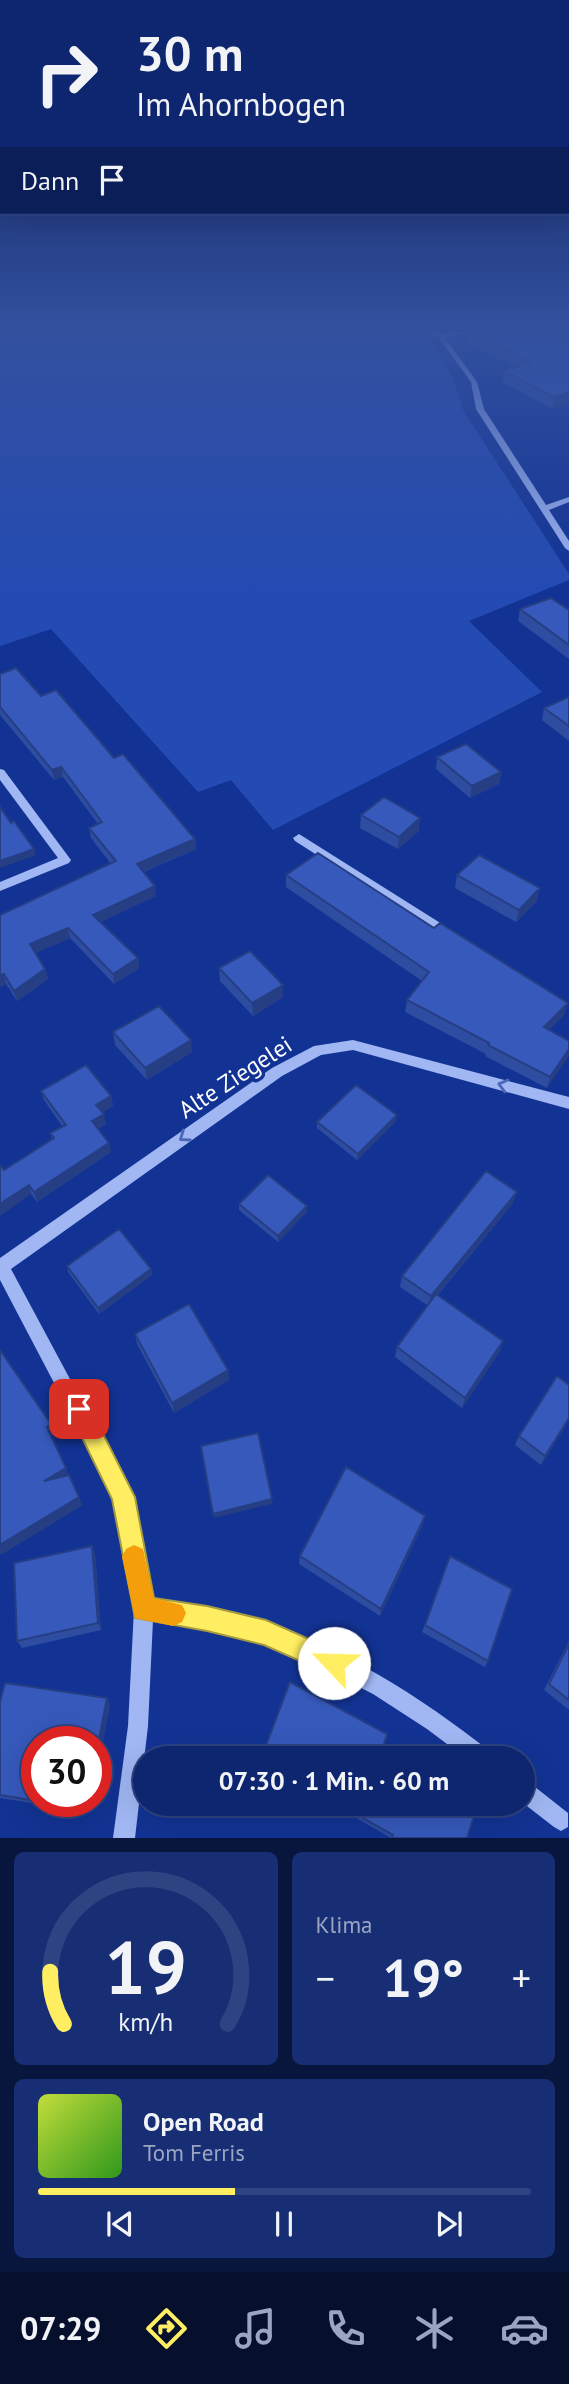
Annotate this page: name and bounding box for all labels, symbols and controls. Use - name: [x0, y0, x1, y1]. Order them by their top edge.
- text: 30 m: [136, 21, 243, 85]
- icon: right: [21, 28, 112, 119]
- text: Im Ahornbogen: [136, 83, 346, 125]
- icon: arrive: [93, 161, 131, 199]
- text: Dann: [21, 164, 79, 197]
- street label: Alte Ziegelei: [172, 1029, 298, 1125]
- one-way arrow: [497, 1079, 509, 1093]
- one-way arrow: [179, 1129, 192, 1141]
- pin: [49, 1379, 109, 1439]
- icon: arrive: [60, 1390, 98, 1428]
- position arrow: [297, 1626, 371, 1700]
- speed limit sign: 30: [21, 1726, 112, 1817]
- text: 07:30 · 1 Min. · 60 m: [219, 1764, 449, 1797]
- text: Klima: [316, 1910, 373, 1939]
- text: 19: [104, 1921, 187, 2015]
- text: 19°: [382, 1944, 464, 2011]
- text: −: [316, 1953, 335, 2002]
- text: +: [512, 1953, 531, 2002]
- text: km/h: [118, 2006, 173, 2038]
- text: Open Road: [143, 2105, 264, 2138]
- text: Tom Ferris: [143, 2138, 245, 2167]
- icon: previous: [101, 2205, 139, 2243]
- icon: pause: [265, 2205, 303, 2243]
- icon: next: [430, 2205, 468, 2243]
- icon: directions: [142, 2304, 191, 2353]
- icon: music: [231, 2304, 280, 2353]
- icon: phone: [321, 2304, 370, 2353]
- icon: climate: [410, 2304, 459, 2353]
- icon: car: [500, 2304, 549, 2353]
- text: 07:29: [20, 2307, 101, 2349]

